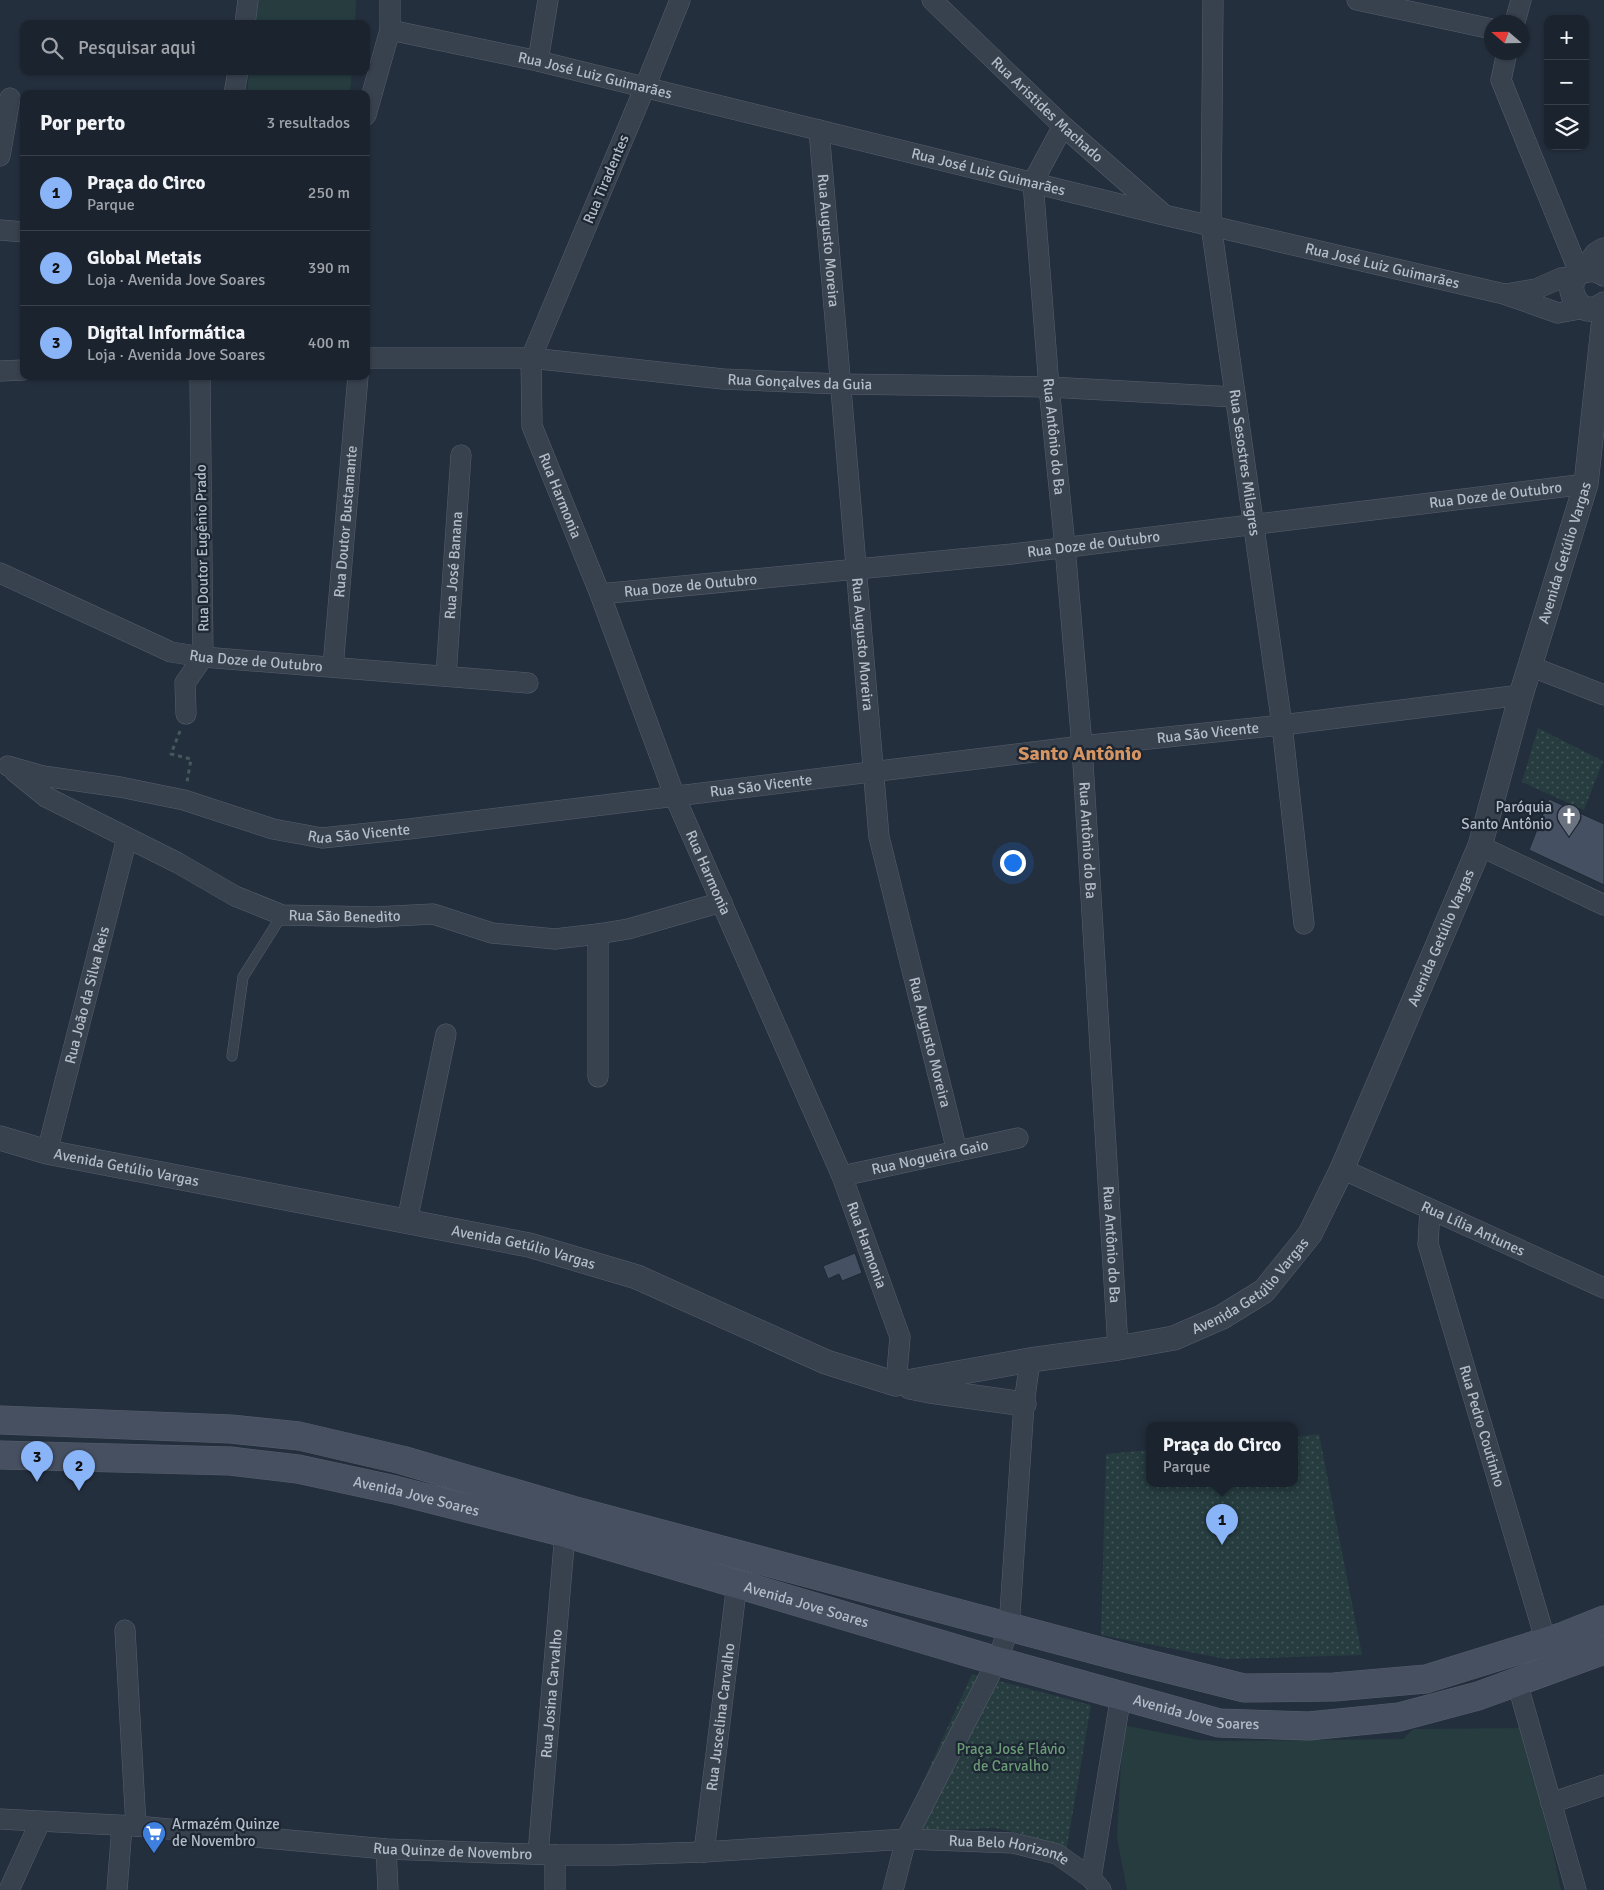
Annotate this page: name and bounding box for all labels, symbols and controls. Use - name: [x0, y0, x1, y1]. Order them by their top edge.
- north arrow: [1484, 15, 1529, 60]
- map controls: [1544, 15, 1589, 150]
- button: +: [1544, 15, 1589, 60]
- search box: [20, 20, 370, 75]
- icon: search: [38, 34, 66, 62]
- text: Pesquisar aqui: [78, 36, 196, 60]
- street label: Rua José Luiz Guimarães: [516, 48, 674, 103]
- street label: Rua Aristides Machado: [988, 53, 1107, 166]
- button: −: [1544, 60, 1589, 105]
- button: layers: [1544, 105, 1589, 150]
- text: Por perto: [40, 110, 125, 136]
- text: 3 resultados: [267, 113, 350, 133]
- street label: Rua Tiradentes: [579, 131, 633, 226]
- street label: Rua José Luiz Guimarães: [909, 144, 1068, 200]
- text: Praça do Circo: [87, 171, 206, 195]
- street label: Rua Augusto Moreira: [814, 173, 843, 308]
- text: 1: [52, 183, 60, 203]
- text: 250 m: [308, 183, 350, 203]
- text: Parque: [87, 195, 135, 215]
- street label: Rua José Luiz Guimarães: [1303, 239, 1462, 292]
- text: Global Metais: [87, 246, 201, 270]
- text: 2: [52, 258, 60, 278]
- text: 390 m: [308, 258, 350, 278]
- text: Loja · Avenida Jove Soares: [87, 270, 265, 290]
- text: Digital Informática: [87, 321, 245, 345]
- text: 3: [52, 333, 60, 353]
- text: 400 m: [308, 333, 350, 353]
- text: Loja · Avenida Jove Soares: [87, 345, 265, 365]
- street label: Rua Gonçalves da Guia: [727, 370, 872, 393]
- street label: Rua Antônio do Ba: [1039, 378, 1069, 496]
- street label: Rua Sesostres Milagres: [1225, 388, 1264, 538]
- street label: Rua Doutor Bustamante: [330, 445, 361, 598]
- street label: Rua Harmonia: [535, 450, 586, 541]
- street label: Rua Doutor Eugênio Prado: [192, 464, 212, 632]
- street label: Rua Doze de Outubro: [1428, 478, 1563, 512]
- street label: Avenida Getúlio Vargas: [1534, 479, 1595, 626]
- street label: Rua José Banana: [441, 511, 466, 620]
- street label: Rua Doze de Outubro: [1026, 527, 1161, 561]
- street label: Rua Doze de Outubro: [623, 570, 758, 601]
- street label: Rua Augusto Moreira: [848, 577, 877, 712]
- street label: Rua Doze de Outubro: [188, 646, 324, 676]
- street label: Rua São Vicente: [1156, 718, 1260, 747]
- district label: Santo Antônio: [1018, 741, 1142, 766]
- street label: Rua São Vicente: [709, 770, 813, 801]
- street label: Rua Antônio do Ba: [1075, 781, 1100, 899]
- place label: Paróquia Santo Antônio: [1461, 798, 1552, 833]
- church icon: Paróquia Santo Antônio: [1556, 803, 1582, 837]
- street label: Rua São Vicente: [306, 820, 411, 847]
- street label: Rua Harmonia: [682, 827, 735, 918]
- your location: [1000, 850, 1026, 876]
- street label: Avenida Getúlio Vargas: [1404, 866, 1478, 1009]
- street label: Rua São Benedito: [288, 906, 401, 926]
- street label: Rua João da Silva Reis: [61, 924, 113, 1066]
- street label: Rua Augusto Moreira: [905, 975, 955, 1109]
- street label: Rua Nogueira Gaio: [870, 1136, 990, 1178]
- street label: Avenida Getúlio Vargas: [52, 1145, 201, 1190]
- street label: Rua Antônio do Ba: [1099, 1185, 1124, 1304]
- street label: Rua Lília Antunes: [1418, 1197, 1528, 1260]
- street label: Rua Harmonia: [843, 1199, 891, 1291]
- street label: Avenida Getúlio Vargas: [450, 1221, 598, 1273]
- street label: Avenida Getúlio Vargas: [1189, 1234, 1313, 1338]
- street label: Rua Pedro Coutinho: [1455, 1363, 1509, 1489]
- popup: [1146, 1422, 1298, 1487]
- text: Praça do Circo: [1163, 1433, 1281, 1457]
- pin: 3: [21, 1441, 53, 1482]
- pin: 2: [63, 1450, 95, 1491]
- text: Parque: [1163, 1457, 1210, 1477]
- street label: Avenida Jove Soares: [352, 1472, 482, 1520]
- pin: 1: [1206, 1504, 1238, 1545]
- street label: Avenida Jove Soares: [742, 1578, 871, 1632]
- street label: Rua Josina Carvalho: [537, 1628, 566, 1759]
- street label: Rua Juscelina Carvalho: [703, 1642, 739, 1792]
- street label: Avenida Jove Soares: [1131, 1690, 1260, 1733]
- park label: Praça José Flávio de Carvalho: [956, 1740, 1066, 1775]
- place label: Armazém Quinze de Novembro: [172, 1815, 280, 1850]
- supermarket icon: Armazém Quinze de Novembro: [141, 1820, 167, 1854]
- street label: Rua Belo Horizonte: [948, 1832, 1073, 1869]
- street label: Rua Quinze de Novembro: [372, 1839, 533, 1863]

